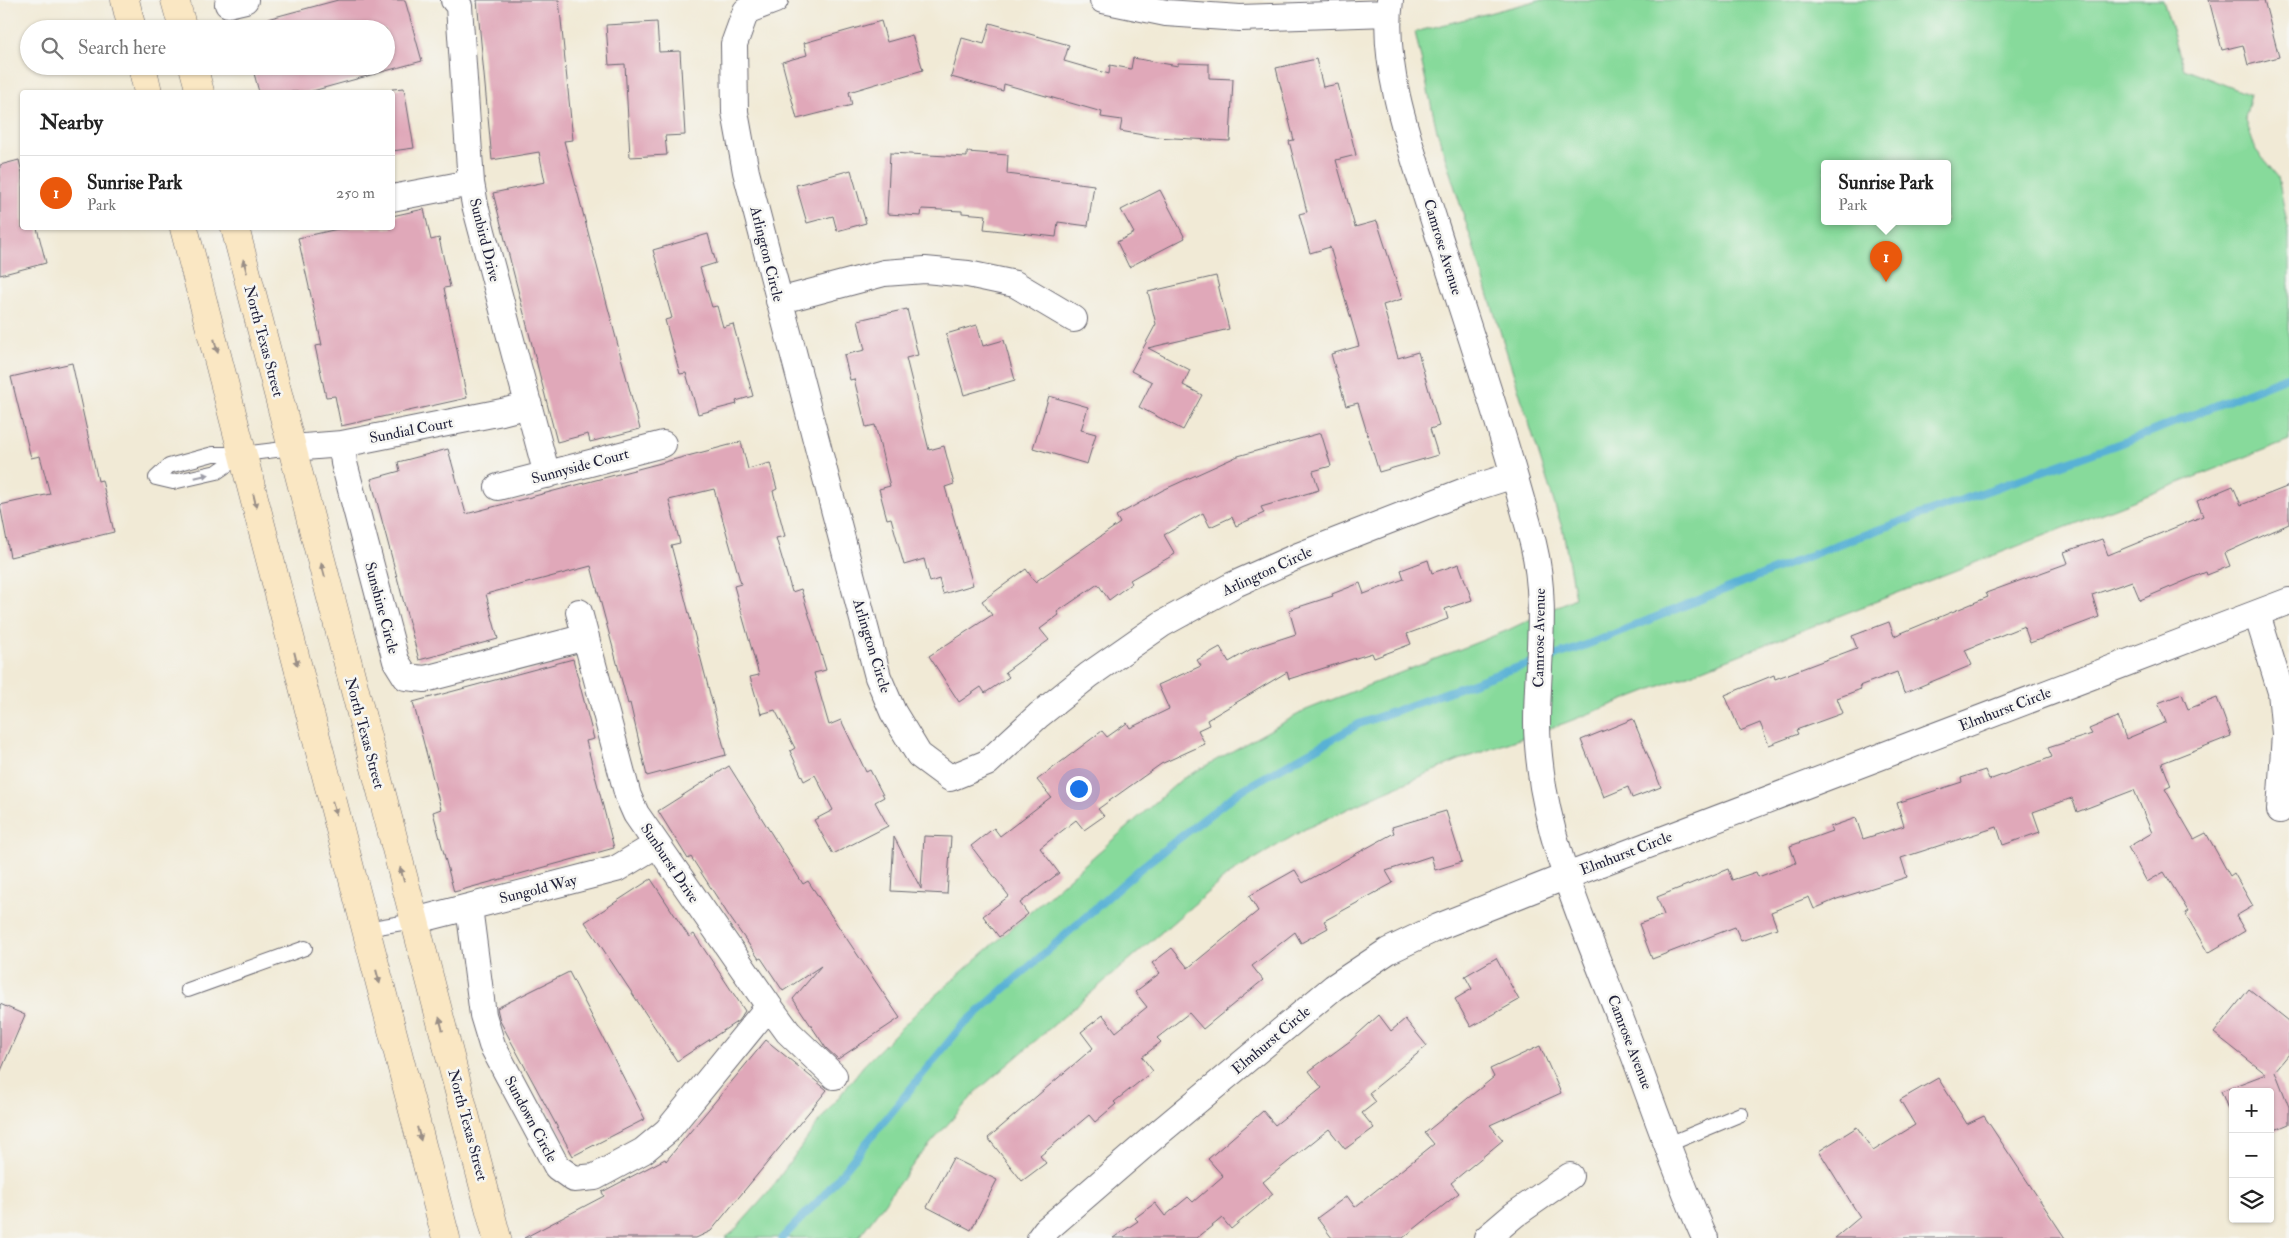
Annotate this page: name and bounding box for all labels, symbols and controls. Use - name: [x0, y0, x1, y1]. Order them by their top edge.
- search box: [20, 20, 395, 75]
- icon: search: [38, 34, 66, 62]
- text: Search here: [78, 36, 166, 60]
- text: Nearby: [40, 109, 103, 136]
- popup: [1821, 160, 1951, 225]
- text: Sunrise Park: [87, 171, 182, 195]
- text: Sunrise Park: [1838, 171, 1934, 195]
- text: 1: [53, 183, 59, 203]
- text: 250 m: [336, 183, 375, 203]
- text: Park: [87, 195, 116, 215]
- text: Park: [1838, 195, 1867, 215]
- street label: Sunbird Drive: [465, 196, 504, 284]
- street label: Camrose Avenue: [1419, 197, 1466, 297]
- street label: Arlington Circle: [745, 204, 788, 304]
- pin: 1: [1870, 241, 1902, 282]
- one-way arrow: [240, 258, 248, 273]
- street label: North Texas Street: [240, 283, 288, 399]
- one-way arrow: [212, 339, 220, 354]
- street label: Sundial Court: [368, 413, 455, 448]
- street label: Sunnyside Court: [529, 444, 631, 489]
- one-way arrow: [194, 471, 210, 479]
- one-way arrow: [251, 494, 259, 509]
- street label: Arlington Circle: [1218, 542, 1315, 601]
- street label: Sunshine Circle: [360, 560, 403, 656]
- one-way arrow: [319, 563, 327, 578]
- street label: Camrose Avenue: [1529, 588, 1550, 688]
- street label: Arlington Circle: [848, 596, 895, 696]
- one-way arrow: [292, 651, 300, 666]
- street label: North Texas Street: [341, 675, 389, 791]
- street label: Elmhurst Circle: [1956, 683, 2054, 736]
- your location: [1066, 776, 1092, 802]
- one-way arrow: [331, 801, 339, 816]
- street label: Sunburst Drive: [636, 820, 703, 907]
- street label: Elmhurst Circle: [1577, 827, 1675, 880]
- one-way arrow: [398, 866, 406, 882]
- street label: Sungold Way: [497, 871, 579, 908]
- one-way arrow: [374, 969, 382, 984]
- street label: Camrose Avenue: [1603, 992, 1656, 1092]
- street label: Elmhurst Circle: [1228, 1002, 1315, 1079]
- one-way arrow: [437, 1017, 445, 1032]
- street label: North Texas Street: [444, 1067, 492, 1183]
- street label: Sundown Circle: [500, 1073, 561, 1166]
- map controls: [2229, 1088, 2274, 1223]
- button: +: [2229, 1088, 2274, 1133]
- one-way arrow: [415, 1126, 423, 1141]
- button: −: [2229, 1133, 2274, 1178]
- button: layers: [2229, 1178, 2274, 1223]

